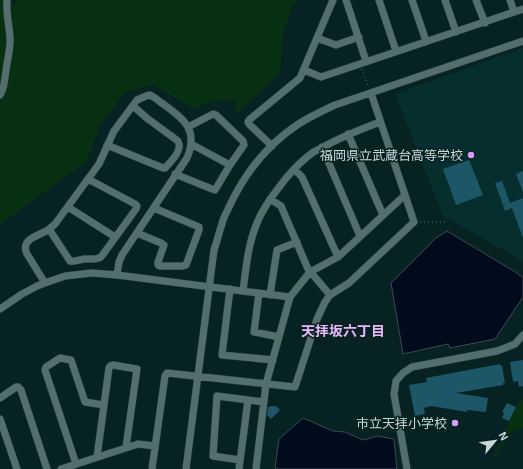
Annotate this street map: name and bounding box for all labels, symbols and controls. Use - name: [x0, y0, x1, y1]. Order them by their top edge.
- place label: 福岡県立武蔵台高等学校: [320, 147, 463, 163]
- marker: 福岡県立武蔵台高等学校: [466, 150, 476, 160]
- district label: 天拝坂六丁目: [301, 322, 385, 339]
- place label: 市立天拝小学校: [356, 415, 447, 431]
- marker: 市立天拝小学校: [450, 418, 460, 428]
- north arrow: [475, 421, 515, 461]
- text: N: [497, 429, 512, 443]

